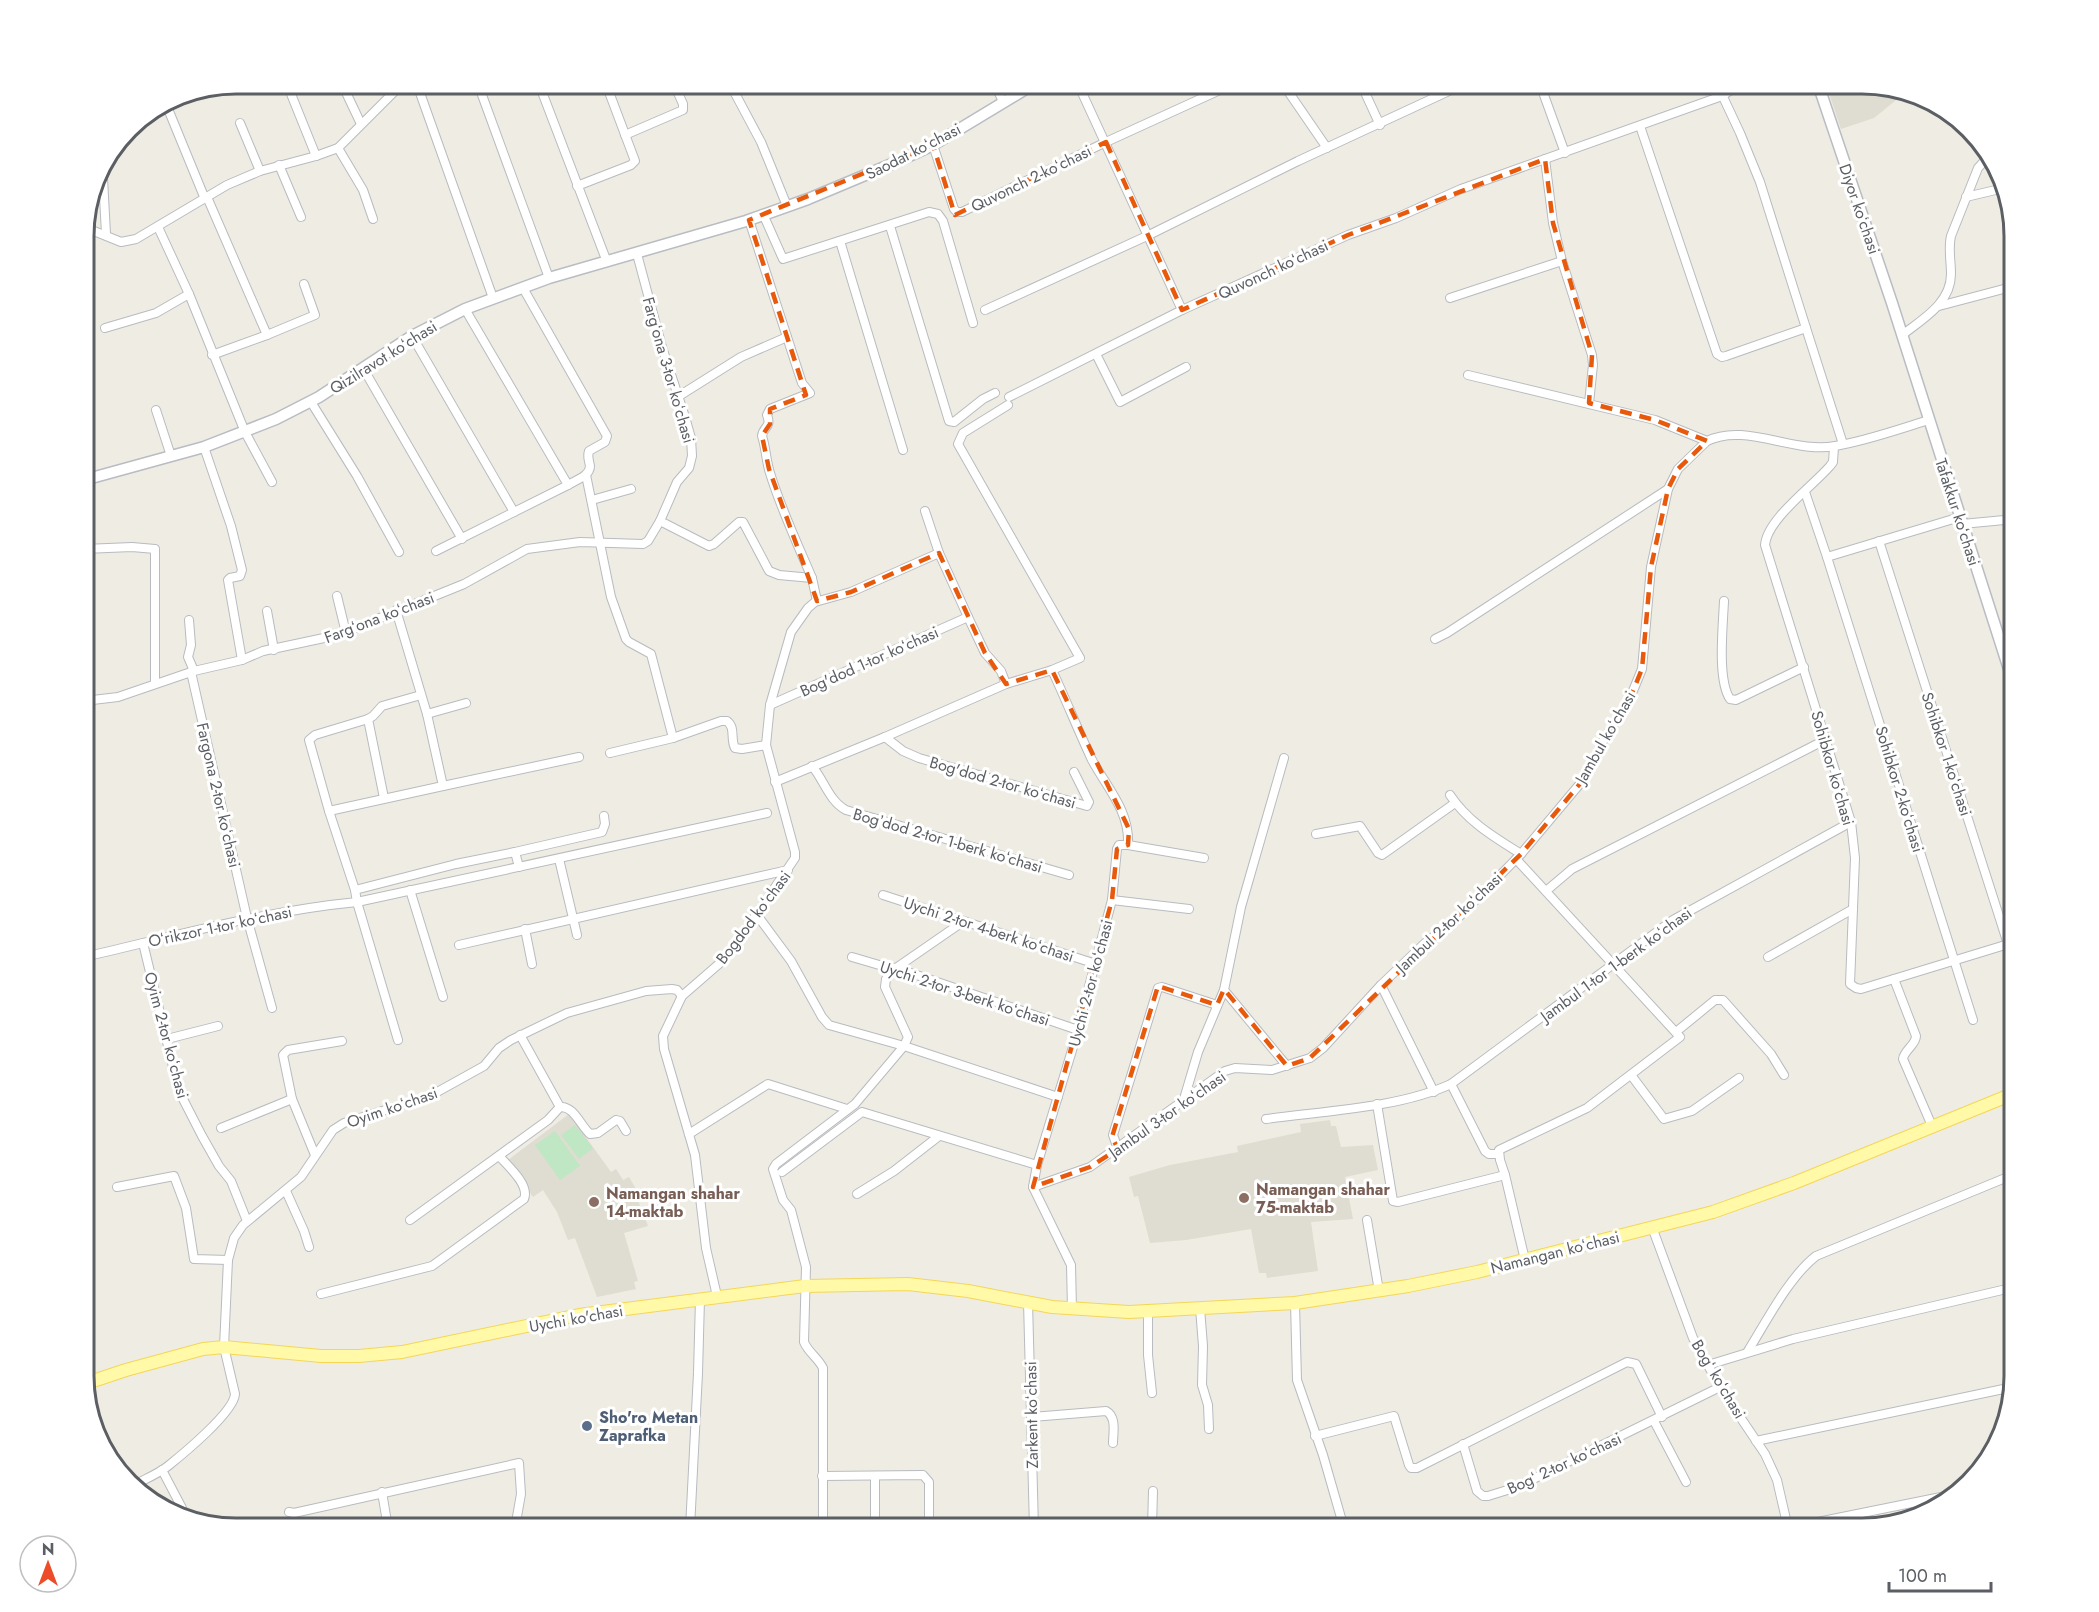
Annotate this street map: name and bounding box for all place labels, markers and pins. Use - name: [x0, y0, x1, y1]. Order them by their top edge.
- place label: Namangan shahar 75-maktab: [1256, 1178, 1390, 1219]
- place label: Namangan shahar 14-maktab: [606, 1182, 740, 1223]
- marker: Namangan shahar 75-maktab: [1237, 1191, 1251, 1205]
- marker: Namangan shahar 14-maktab: [587, 1195, 601, 1209]
- place label: Sho'ro Metan Zaprafka: [599, 1406, 698, 1447]
- marker: Sho'ro Metan Zaprafka: [580, 1419, 594, 1433]

